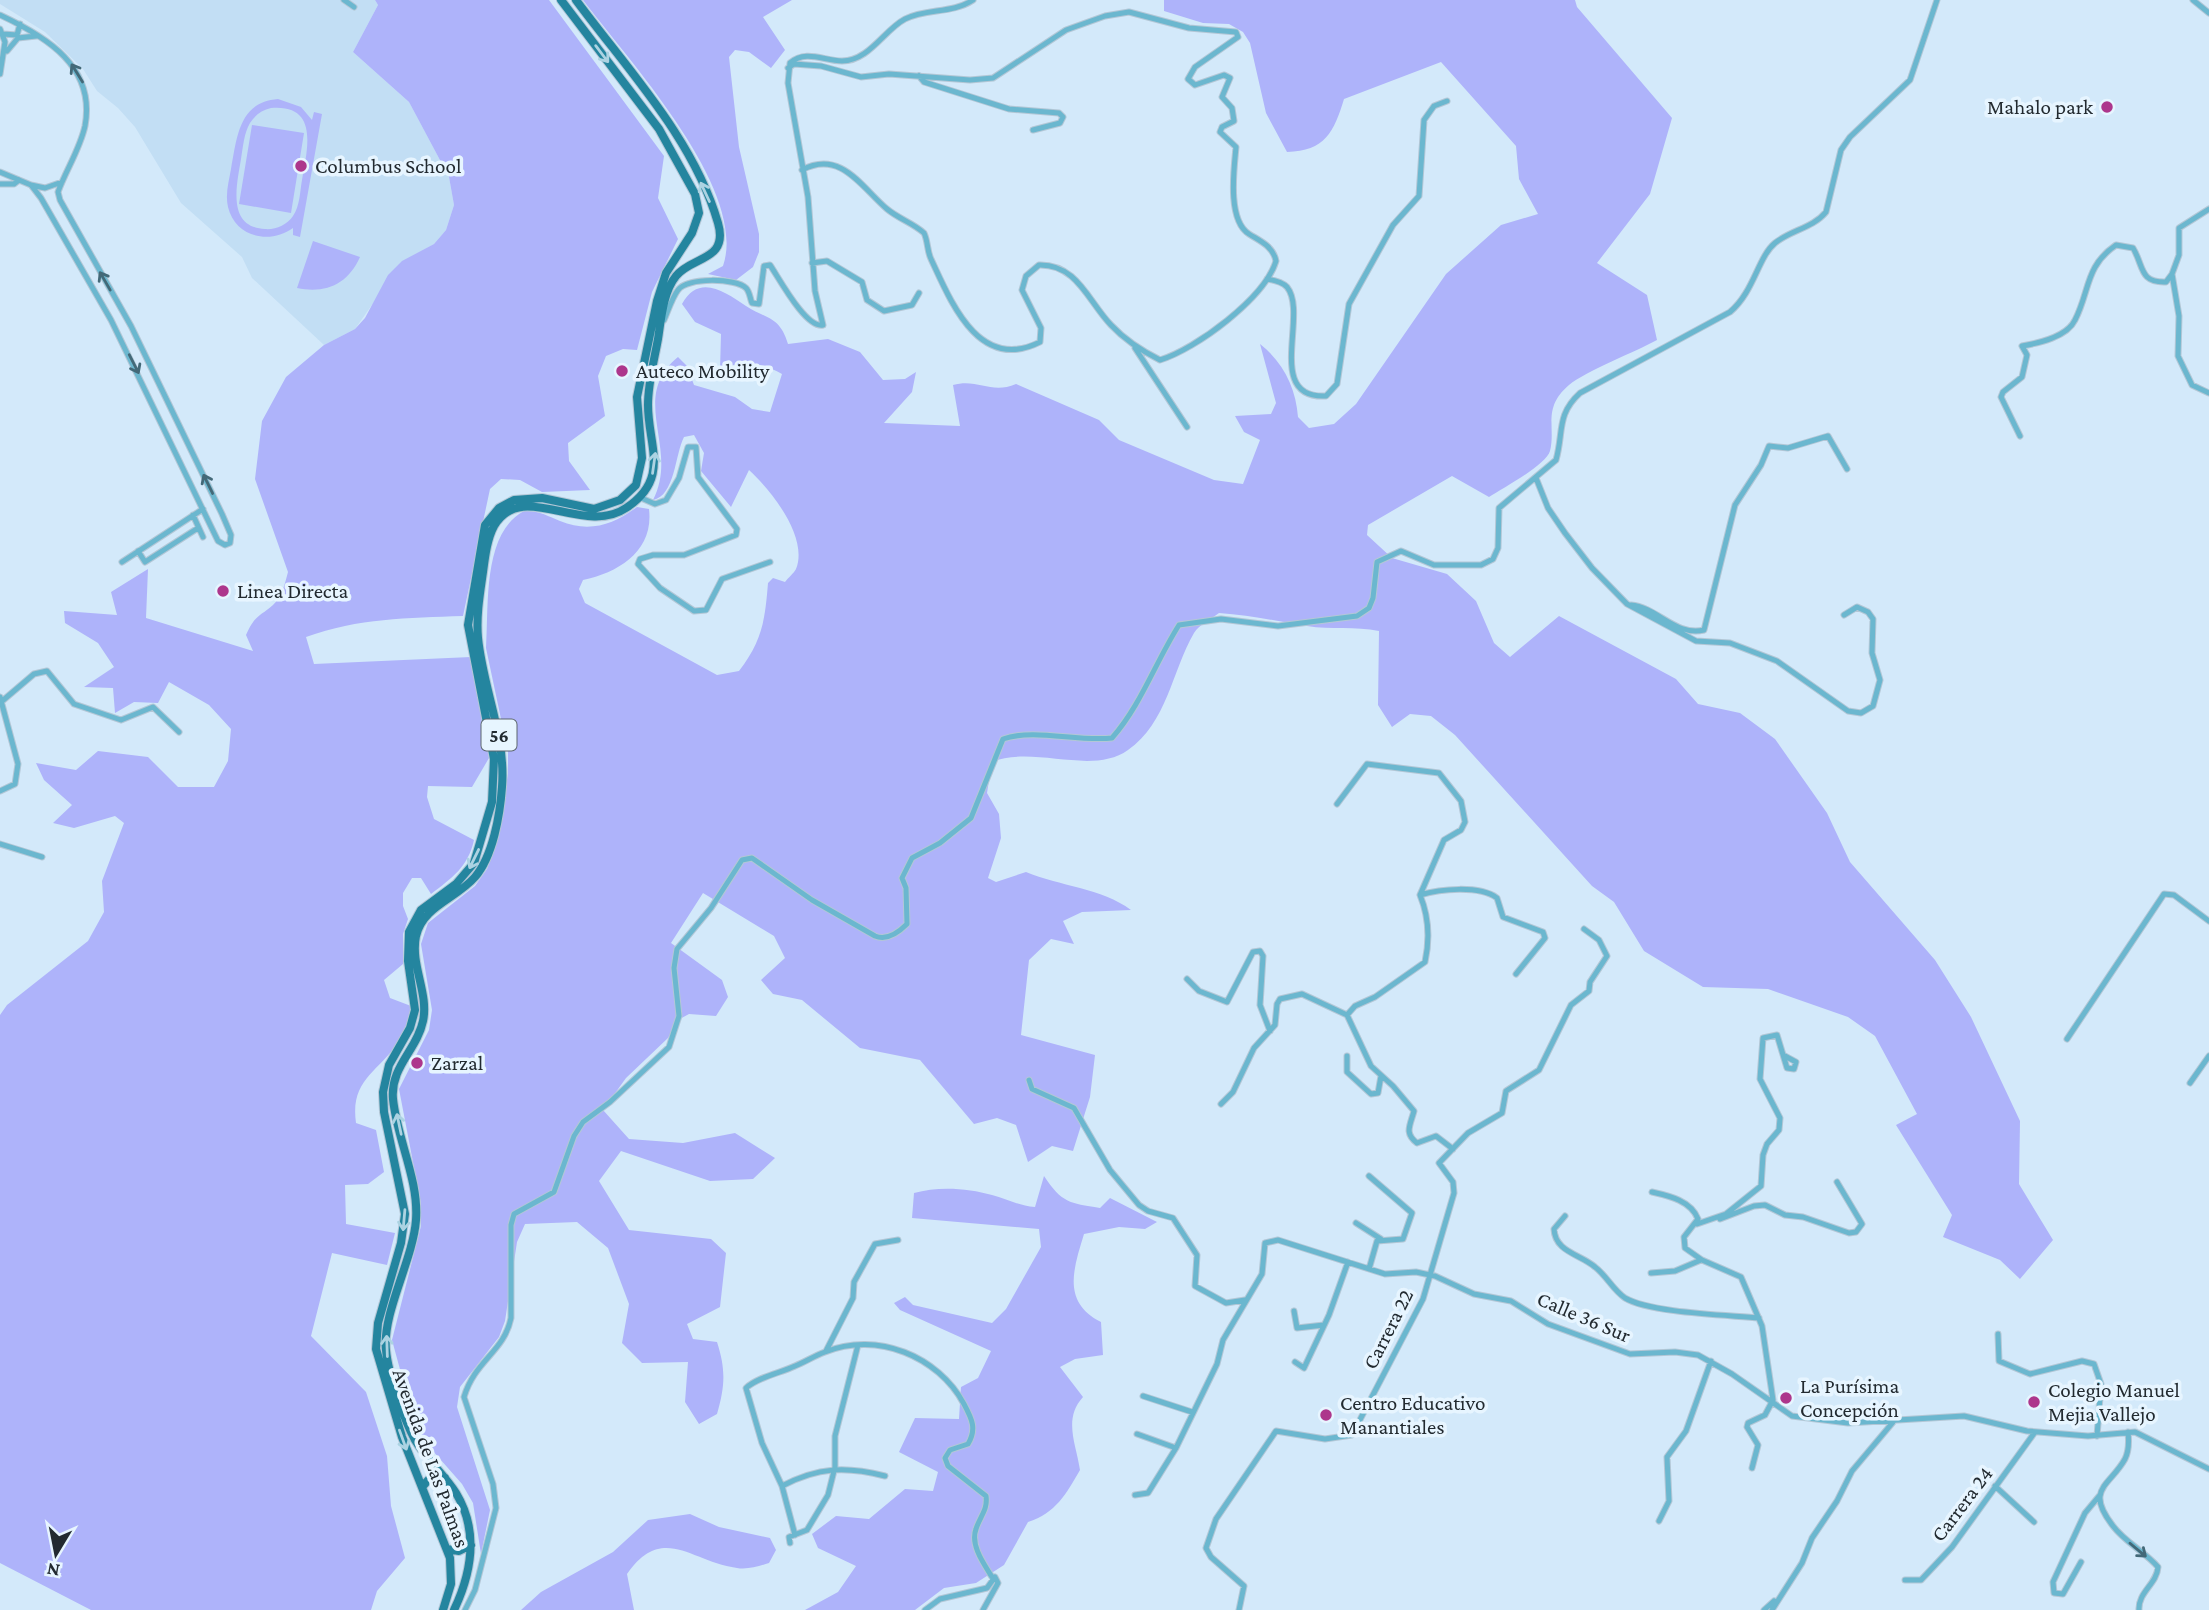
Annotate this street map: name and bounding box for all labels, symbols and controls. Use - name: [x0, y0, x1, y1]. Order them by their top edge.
- one-way arrow: [595, 45, 610, 63]
- one-way arrow: [69, 64, 84, 83]
- place label: Mahalo park: [1987, 95, 2093, 119]
- marker: Mahalo park: [2099, 99, 2115, 115]
- place label: Columbus School: [315, 154, 461, 178]
- marker: Columbus School: [293, 158, 309, 174]
- one-way arrow: [698, 182, 711, 204]
- one-way arrow: [98, 271, 112, 291]
- one-way arrow: [127, 353, 141, 374]
- place label: Auteco Mobility: [636, 359, 770, 383]
- marker: Auteco Mobility: [614, 363, 630, 379]
- one-way arrow: [647, 452, 660, 475]
- one-way arrow: [200, 474, 214, 495]
- place label: Linea Directa: [237, 579, 348, 603]
- marker: Linea Directa: [215, 583, 231, 599]
- road number: 56: [482, 720, 516, 750]
- one-way arrow: [467, 848, 481, 869]
- place label: Zarzal: [431, 1051, 483, 1075]
- marker: Zarzal: [409, 1055, 425, 1071]
- one-way arrow: [391, 1113, 405, 1136]
- one-way arrow: [397, 1208, 410, 1231]
- street label: Carrera 22: [1358, 1285, 1418, 1373]
- street label: Calle 36 Sur: [1534, 1287, 1635, 1348]
- one-way arrow: [381, 1335, 394, 1358]
- street label: Avenida de Las Palmas: [387, 1365, 475, 1551]
- place label: La Purísima Concepción: [1800, 1374, 1899, 1422]
- place label: Colegio Manuel Mejia Vallejo: [2048, 1378, 2180, 1426]
- marker: La Purísima Concepción: [1778, 1390, 1794, 1406]
- place label: Centro Educativo Manantiales: [1340, 1391, 1486, 1439]
- marker: Colegio Manuel Mejia Vallejo: [2026, 1394, 2042, 1410]
- marker: Centro Educativo Manantiales: [1318, 1407, 1334, 1423]
- one-way arrow: [398, 1428, 410, 1450]
- street label: Carrera 24: [1926, 1462, 1998, 1546]
- north arrow: [21, 1519, 91, 1589]
- one-way arrow: [2128, 1542, 2146, 1558]
- text: N: [45, 1559, 61, 1582]

